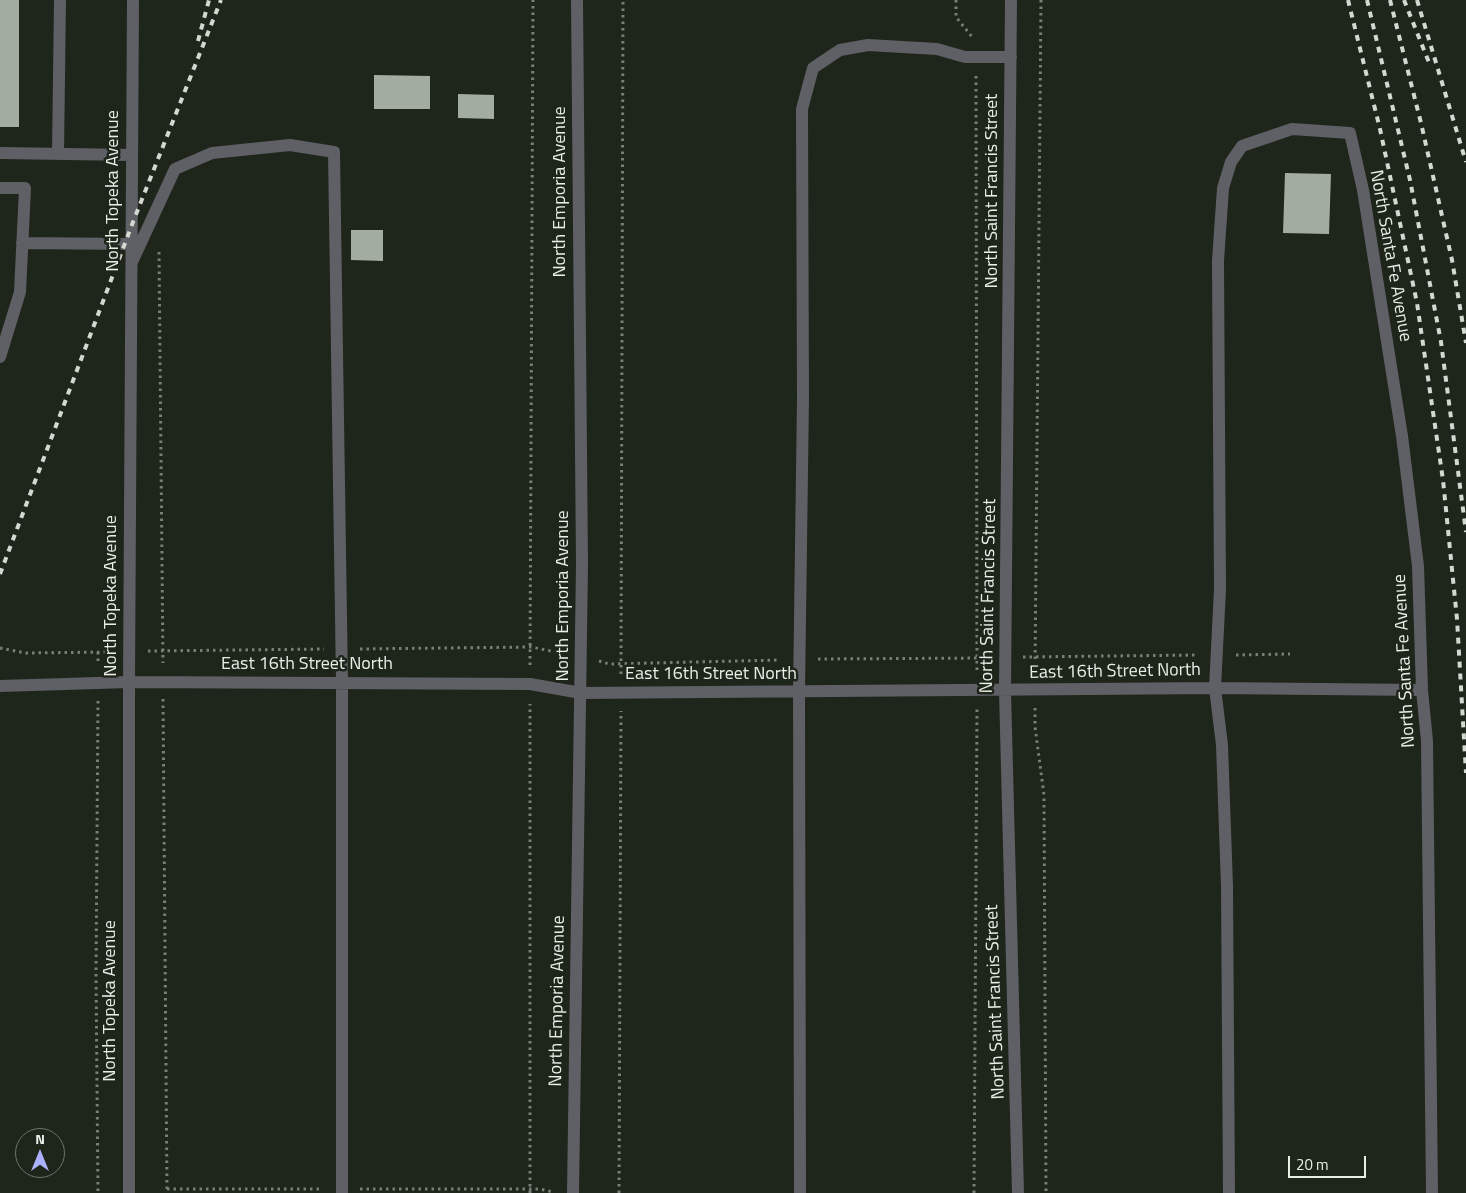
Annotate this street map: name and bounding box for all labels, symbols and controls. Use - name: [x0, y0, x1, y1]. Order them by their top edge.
- street label: North Saint Francis Street: [982, 94, 1004, 288]
- street label: North Emporia Avenue: [550, 106, 572, 278]
- street label: North Topeka Avenue: [103, 110, 125, 272]
- street label: North Santa Fe Avenue: [1364, 168, 1416, 344]
- street label: North Saint Francis Street: [977, 498, 1001, 694]
- street label: North Emporia Avenue: [553, 510, 575, 682]
- street label: North Topeka Avenue: [101, 515, 123, 677]
- street label: North Santa Fe Avenue: [1390, 574, 1420, 748]
- street label: East 16th Street North: [221, 654, 393, 676]
- street label: East 16th Street North: [1029, 660, 1201, 684]
- street label: East 16th Street North: [625, 664, 797, 686]
- street label: North Saint Francis Street: [982, 904, 1010, 1100]
- street label: North Emporia Avenue: [546, 915, 570, 1087]
- street label: North Topeka Avenue: [100, 920, 122, 1082]
- north arrow: [15, 1128, 65, 1178]
- text: N: [35, 1128, 45, 1149]
- scale bar: [1291, 1146, 1368, 1178]
- text: 20 m: [1296, 1153, 1329, 1176]

